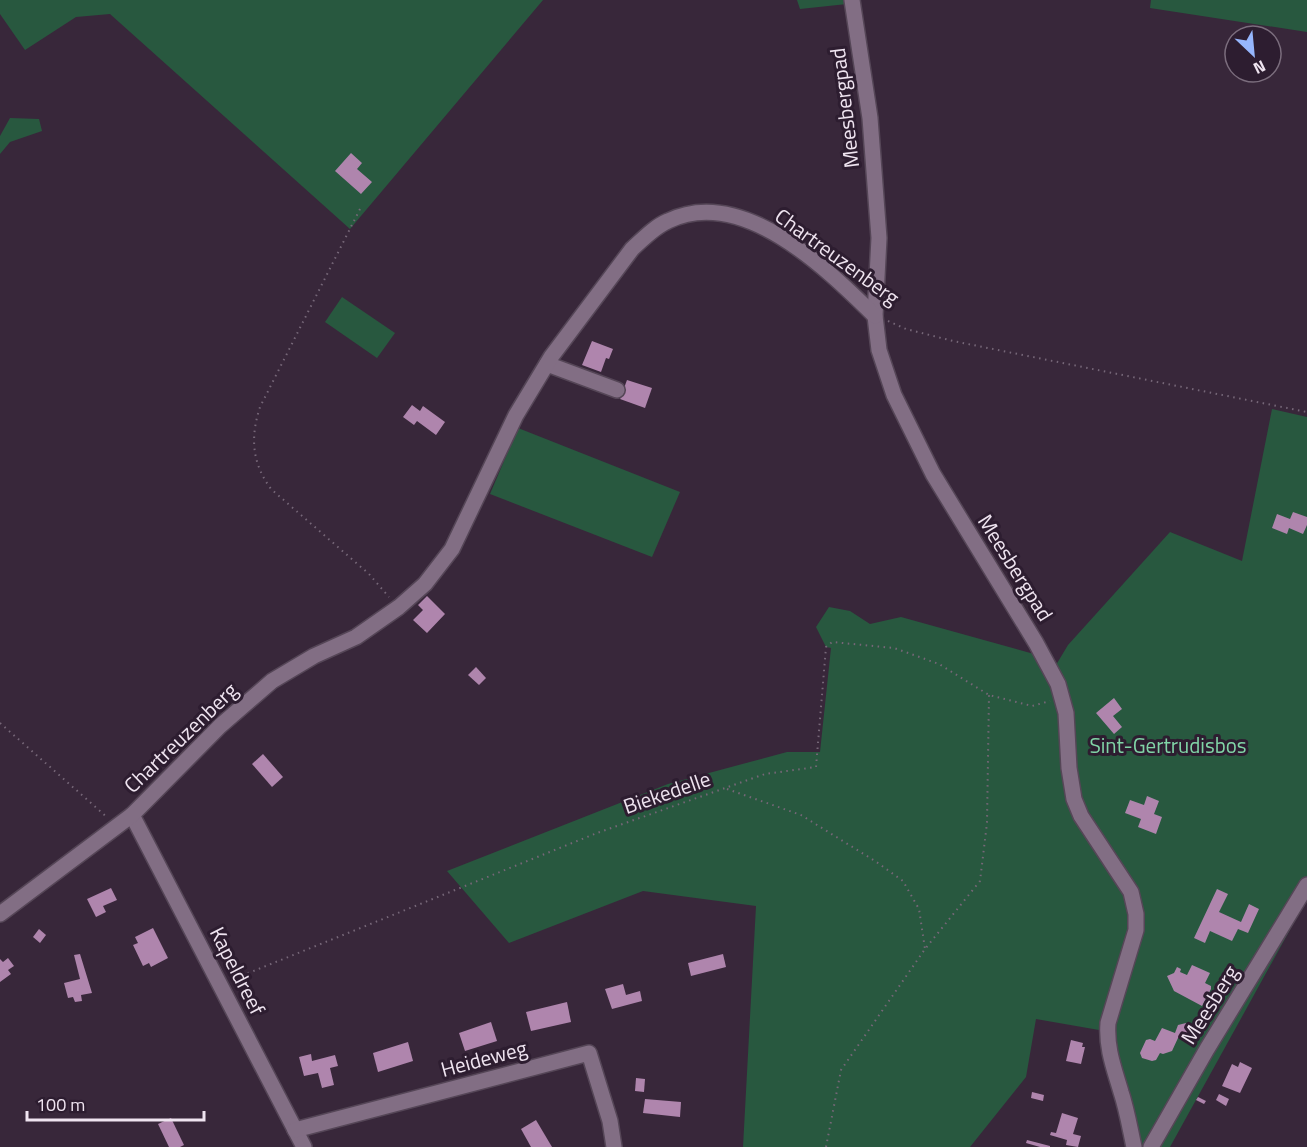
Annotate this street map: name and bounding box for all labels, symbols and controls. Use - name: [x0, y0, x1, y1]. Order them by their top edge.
- north arrow: [1223, 24, 1283, 84]
- street label: Meesbergpad: [821, 46, 867, 170]
- text: N: [1249, 54, 1270, 81]
- street label: Chartreuzenberg: [768, 200, 907, 313]
- street label: Meesbergpad: [970, 508, 1061, 627]
- street label: Chartreuzenberg: [116, 674, 245, 800]
- park label: Sint-Gertrudisbos: [1089, 729, 1247, 761]
- street label: Biekedelle: [619, 762, 715, 822]
- street label: Kapeldreef: [202, 921, 274, 1020]
- street label: Meesberg: [1172, 958, 1246, 1050]
- street label: Heideweg: [437, 1031, 531, 1085]
- scale bar: [27, 1084, 204, 1122]
- text: 100 m: [36, 1091, 85, 1118]

